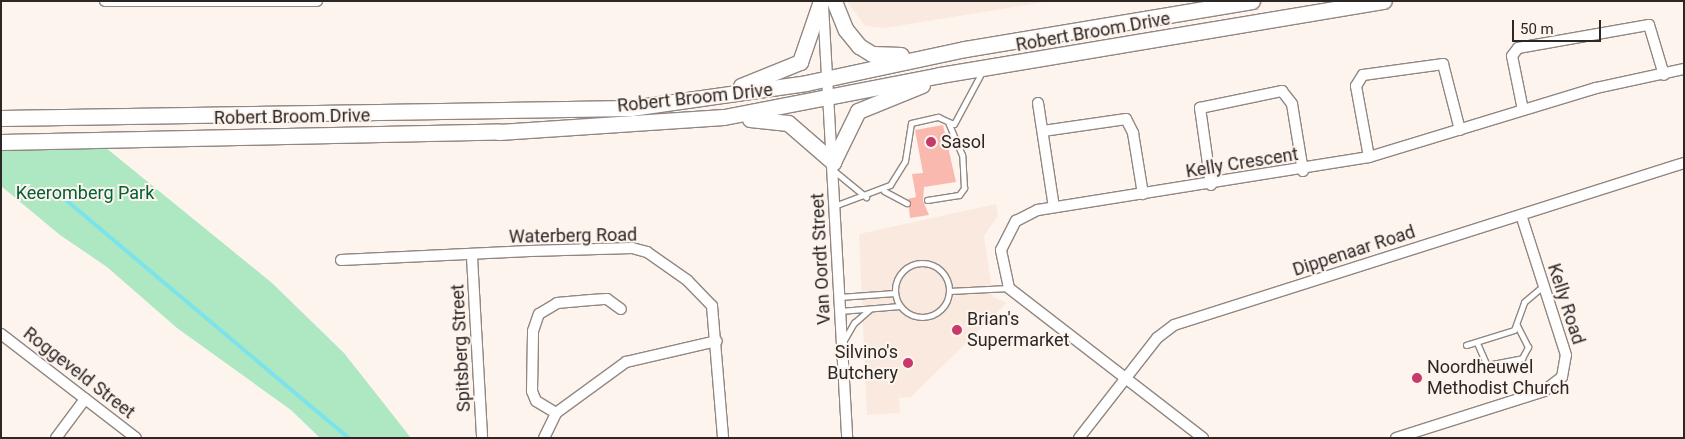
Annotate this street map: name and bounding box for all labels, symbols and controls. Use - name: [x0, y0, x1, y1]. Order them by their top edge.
- street label: Robert Broom Drive: [1014, 8, 1172, 56]
- scale bar: [1515, 10, 1604, 42]
- text: 50 m: [1520, 20, 1554, 38]
- street label: Robert Broom Drive: [616, 79, 774, 117]
- street label: Robert Broom Drive: [214, 105, 370, 129]
- place label: Sasol: [941, 131, 985, 153]
- marker: Sasol: [925, 136, 937, 148]
- street label: Kelly Crescent: [1184, 143, 1300, 183]
- park label: Keeromberg Park: [16, 182, 154, 204]
- street label: Van Oordt Street: [807, 193, 835, 325]
- street label: Dippenaar Road: [1290, 221, 1418, 281]
- street label: Waterberg Road: [509, 224, 637, 248]
- street label: Kelly Road: [1543, 261, 1589, 347]
- street label: Spitsberg Street: [447, 284, 475, 412]
- place label: Brian's Supermarket: [967, 309, 1069, 352]
- street label: Roggeveld Street: [19, 323, 139, 423]
- marker: Brian's Supermarket: [951, 324, 963, 336]
- place label: Silvino's Butchery: [827, 342, 898, 384]
- marker: Silvino's Butchery: [902, 357, 914, 369]
- place label: Noordheuwel Methodist Church: [1427, 357, 1569, 399]
- marker: Noordheuwel Methodist Church: [1411, 372, 1423, 384]

